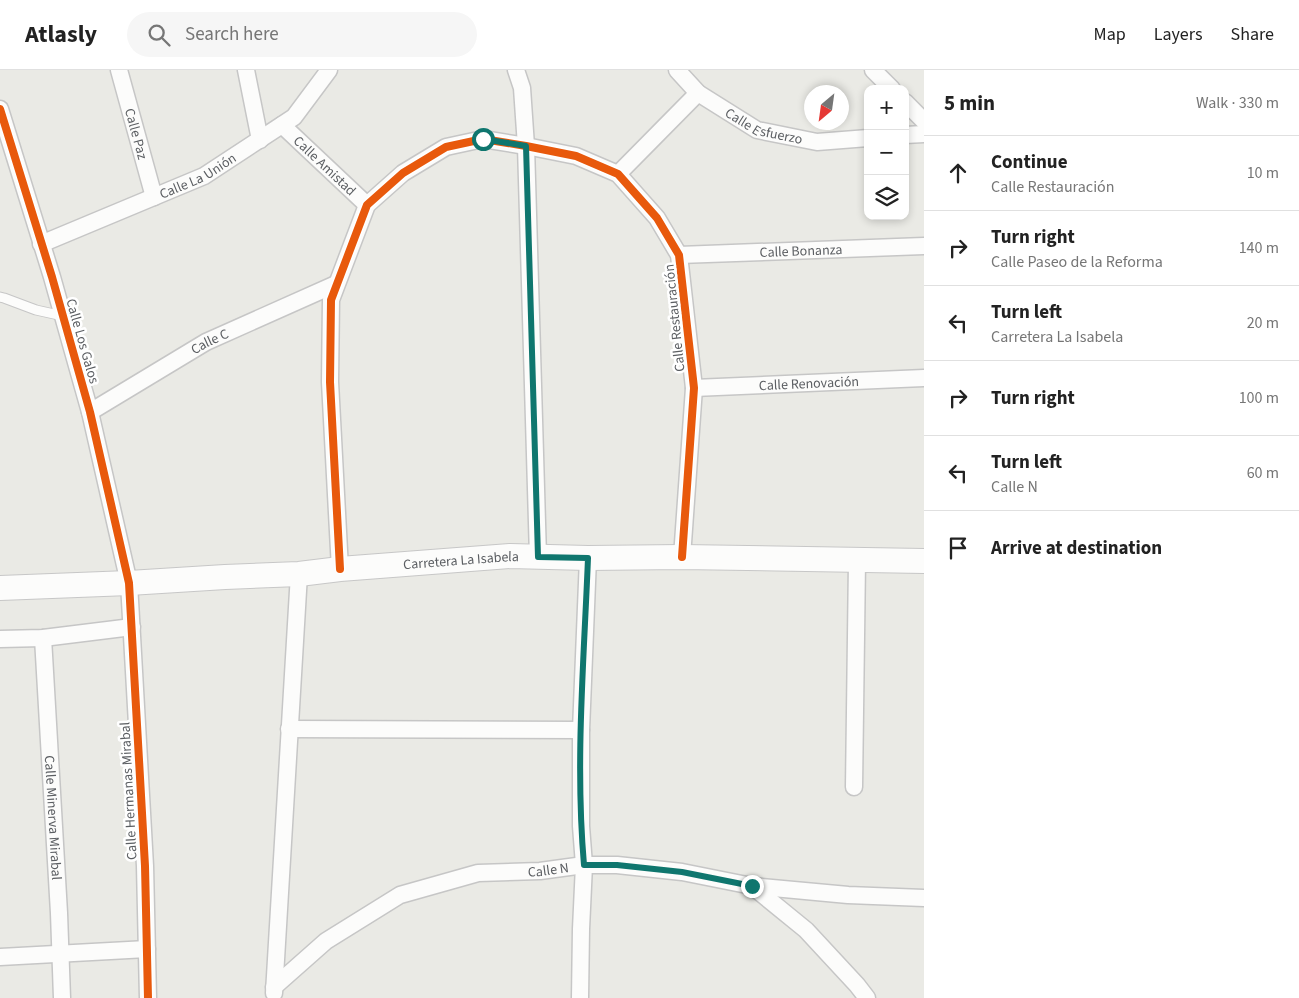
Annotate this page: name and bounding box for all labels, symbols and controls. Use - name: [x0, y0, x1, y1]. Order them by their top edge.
- search box: [127, 12, 477, 57]
- text: Atlasly: [25, 17, 97, 52]
- icon: search: [145, 21, 173, 49]
- text: Search here: [185, 21, 279, 48]
- text: Map: [1094, 22, 1126, 47]
- text: Layers: [1154, 22, 1203, 47]
- text: Share: [1231, 22, 1274, 47]
- north arrow: [804, 85, 849, 130]
- map controls: [864, 85, 909, 220]
- button: +: [864, 85, 909, 130]
- text: 5 min: [944, 88, 995, 118]
- text: Walk · 330 m: [1196, 92, 1279, 114]
- street label: Calle Esfuerzo: [721, 103, 804, 150]
- street label: Calle Paz: [119, 106, 152, 162]
- route start: [472, 128, 495, 151]
- button: −: [864, 130, 909, 175]
- street label: Calle Amistad: [288, 132, 360, 201]
- street label: Calle La Unión: [157, 148, 240, 205]
- text: Continue: [991, 149, 1068, 176]
- icon: ahead: [944, 159, 972, 187]
- text: 10 m: [1247, 162, 1279, 184]
- button: layers: [864, 175, 909, 220]
- text: Calle Restauración: [991, 176, 1115, 198]
- text: Turn right: [991, 224, 1075, 251]
- icon: right: [944, 234, 972, 262]
- text: 140 m: [1239, 237, 1279, 259]
- street label: Calle Bonanza: [759, 240, 843, 263]
- text: Calle Paseo de la Reforma: [991, 251, 1163, 273]
- street label: Calle Restauración: [659, 263, 691, 373]
- street label: Calle Los Galos: [60, 296, 104, 386]
- text: Turn left: [991, 299, 1062, 326]
- icon: left: [944, 309, 972, 337]
- text: 20 m: [1247, 312, 1279, 334]
- street label: Calle C: [187, 324, 232, 360]
- text: Carretera La Isabela: [991, 326, 1123, 348]
- street label: Calle Renovación: [758, 372, 860, 396]
- icon: right: [944, 384, 972, 412]
- text: Turn right: [991, 385, 1075, 412]
- text: 100 m: [1239, 387, 1279, 409]
- text: Turn left: [991, 449, 1062, 476]
- icon: left: [944, 459, 972, 487]
- text: 60 m: [1247, 462, 1279, 484]
- text: Calle N: [991, 476, 1038, 498]
- icon: arrive: [944, 534, 972, 562]
- text: Arrive at destination: [991, 535, 1162, 562]
- street label: Carretera La Isabela: [402, 547, 519, 575]
- street label: Calle Hermanas Mirabal: [115, 721, 143, 861]
- street label: Calle Minerva Mirabal: [39, 755, 66, 881]
- street label: Calle N: [528, 858, 570, 882]
- route end: [741, 875, 764, 898]

